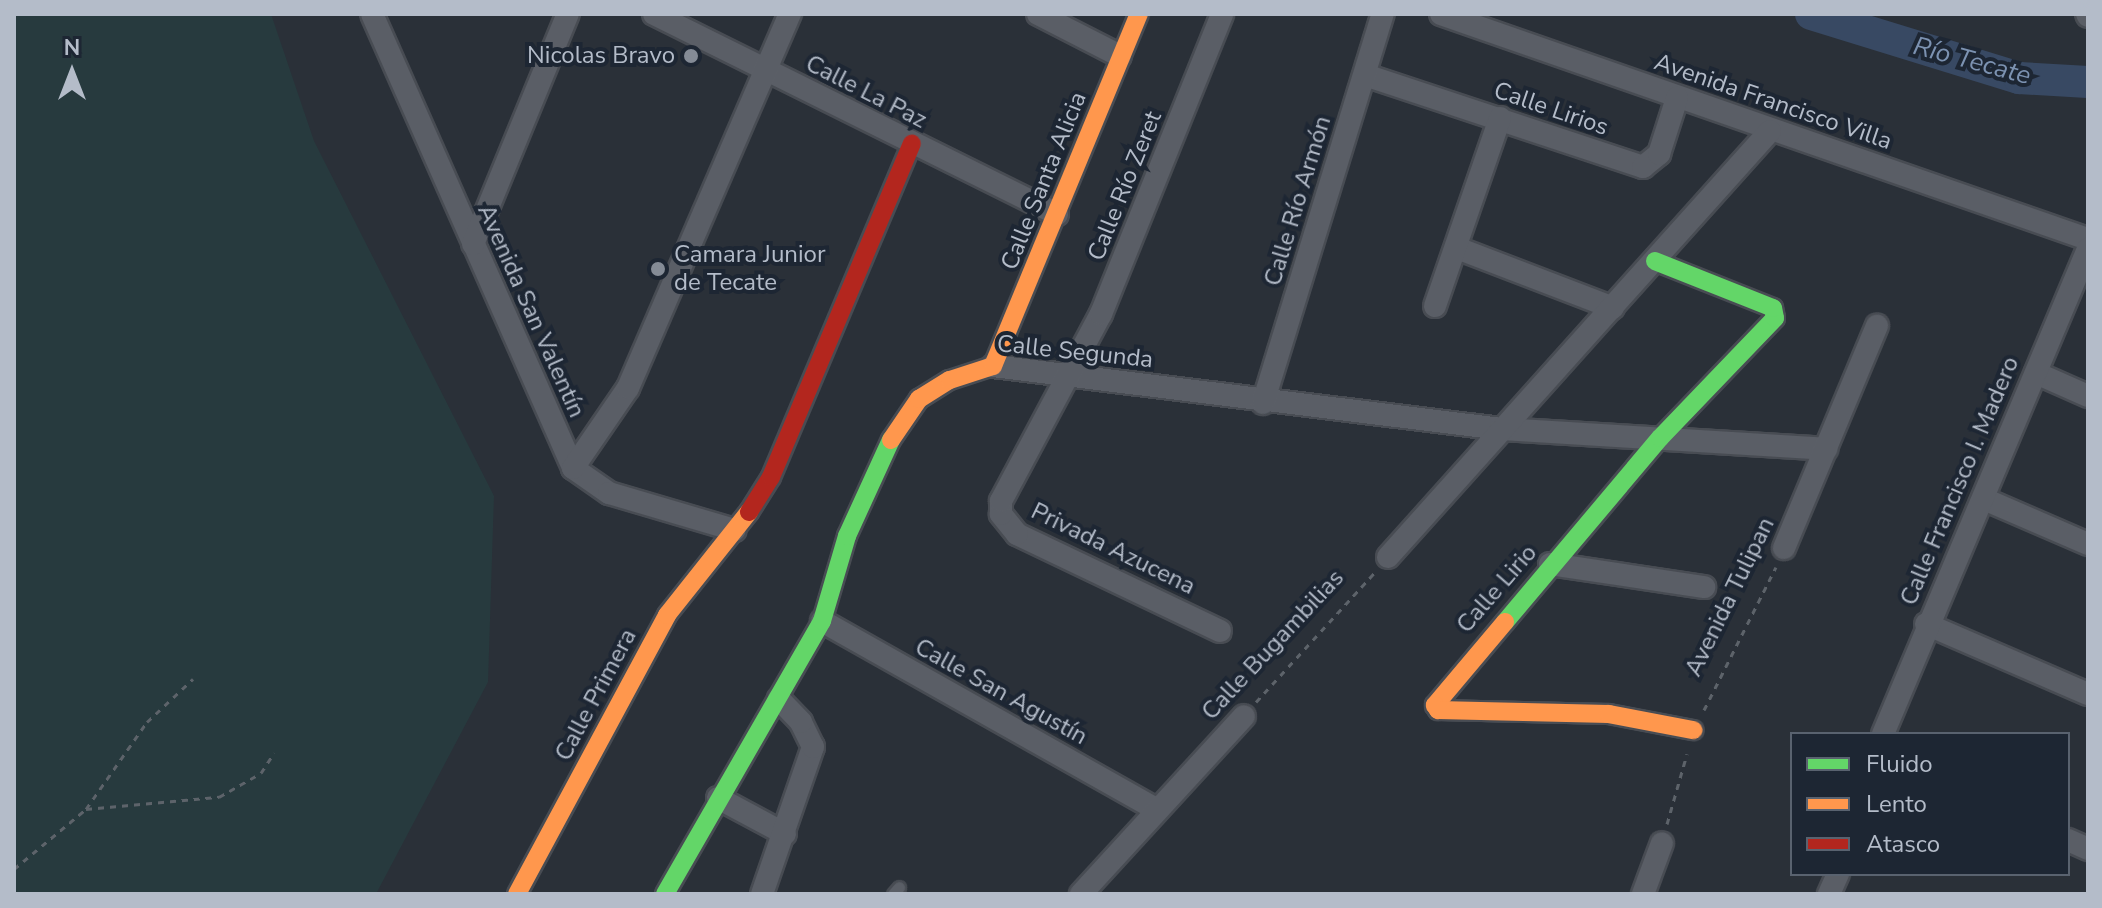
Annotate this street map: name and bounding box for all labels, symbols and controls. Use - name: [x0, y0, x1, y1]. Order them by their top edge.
- water label: Río Tecate: [1910, 30, 2034, 92]
- north arrow: [32, 32, 112, 112]
- text: N: [64, 33, 80, 63]
- place label: Nicolas Bravo: [527, 42, 675, 70]
- marker: Nicolas Bravo: [682, 47, 700, 65]
- street label: Avenida Francisco Villa: [1650, 48, 1896, 156]
- street label: Calle La Paz: [801, 49, 931, 135]
- street label: Calle Lirios: [1490, 76, 1612, 142]
- street label: Calle Santa Alicia: [995, 88, 1093, 274]
- street label: Calle Río Zeret: [1082, 107, 1168, 265]
- street label: Calle Río Armón: [1258, 113, 1338, 289]
- street label: Avenida San Valentín: [471, 200, 591, 422]
- place label: Camara Junior de Tecate: [674, 241, 825, 297]
- marker: Camara Junior de Tecate: [649, 260, 667, 278]
- street label: Calle Segunda: [995, 329, 1155, 375]
- street label: Calle Francisco I. Madero: [1895, 352, 2025, 610]
- street label: Privada Azucena: [1026, 497, 1200, 601]
- street label: Avenida Tulipan: [1679, 513, 1781, 681]
- street label: Calle Lirio: [1451, 539, 1543, 639]
- street label: Calle Bugambilias: [1196, 564, 1350, 726]
- street label: Calle Primera: [549, 624, 643, 766]
- street label: Calle San Agustín: [910, 633, 1092, 751]
- legend: [1790, 732, 2070, 876]
- text: Fluido: [1866, 748, 1933, 780]
- text: Lento: [1866, 788, 1927, 820]
- text: Atasco: [1866, 828, 1940, 860]

